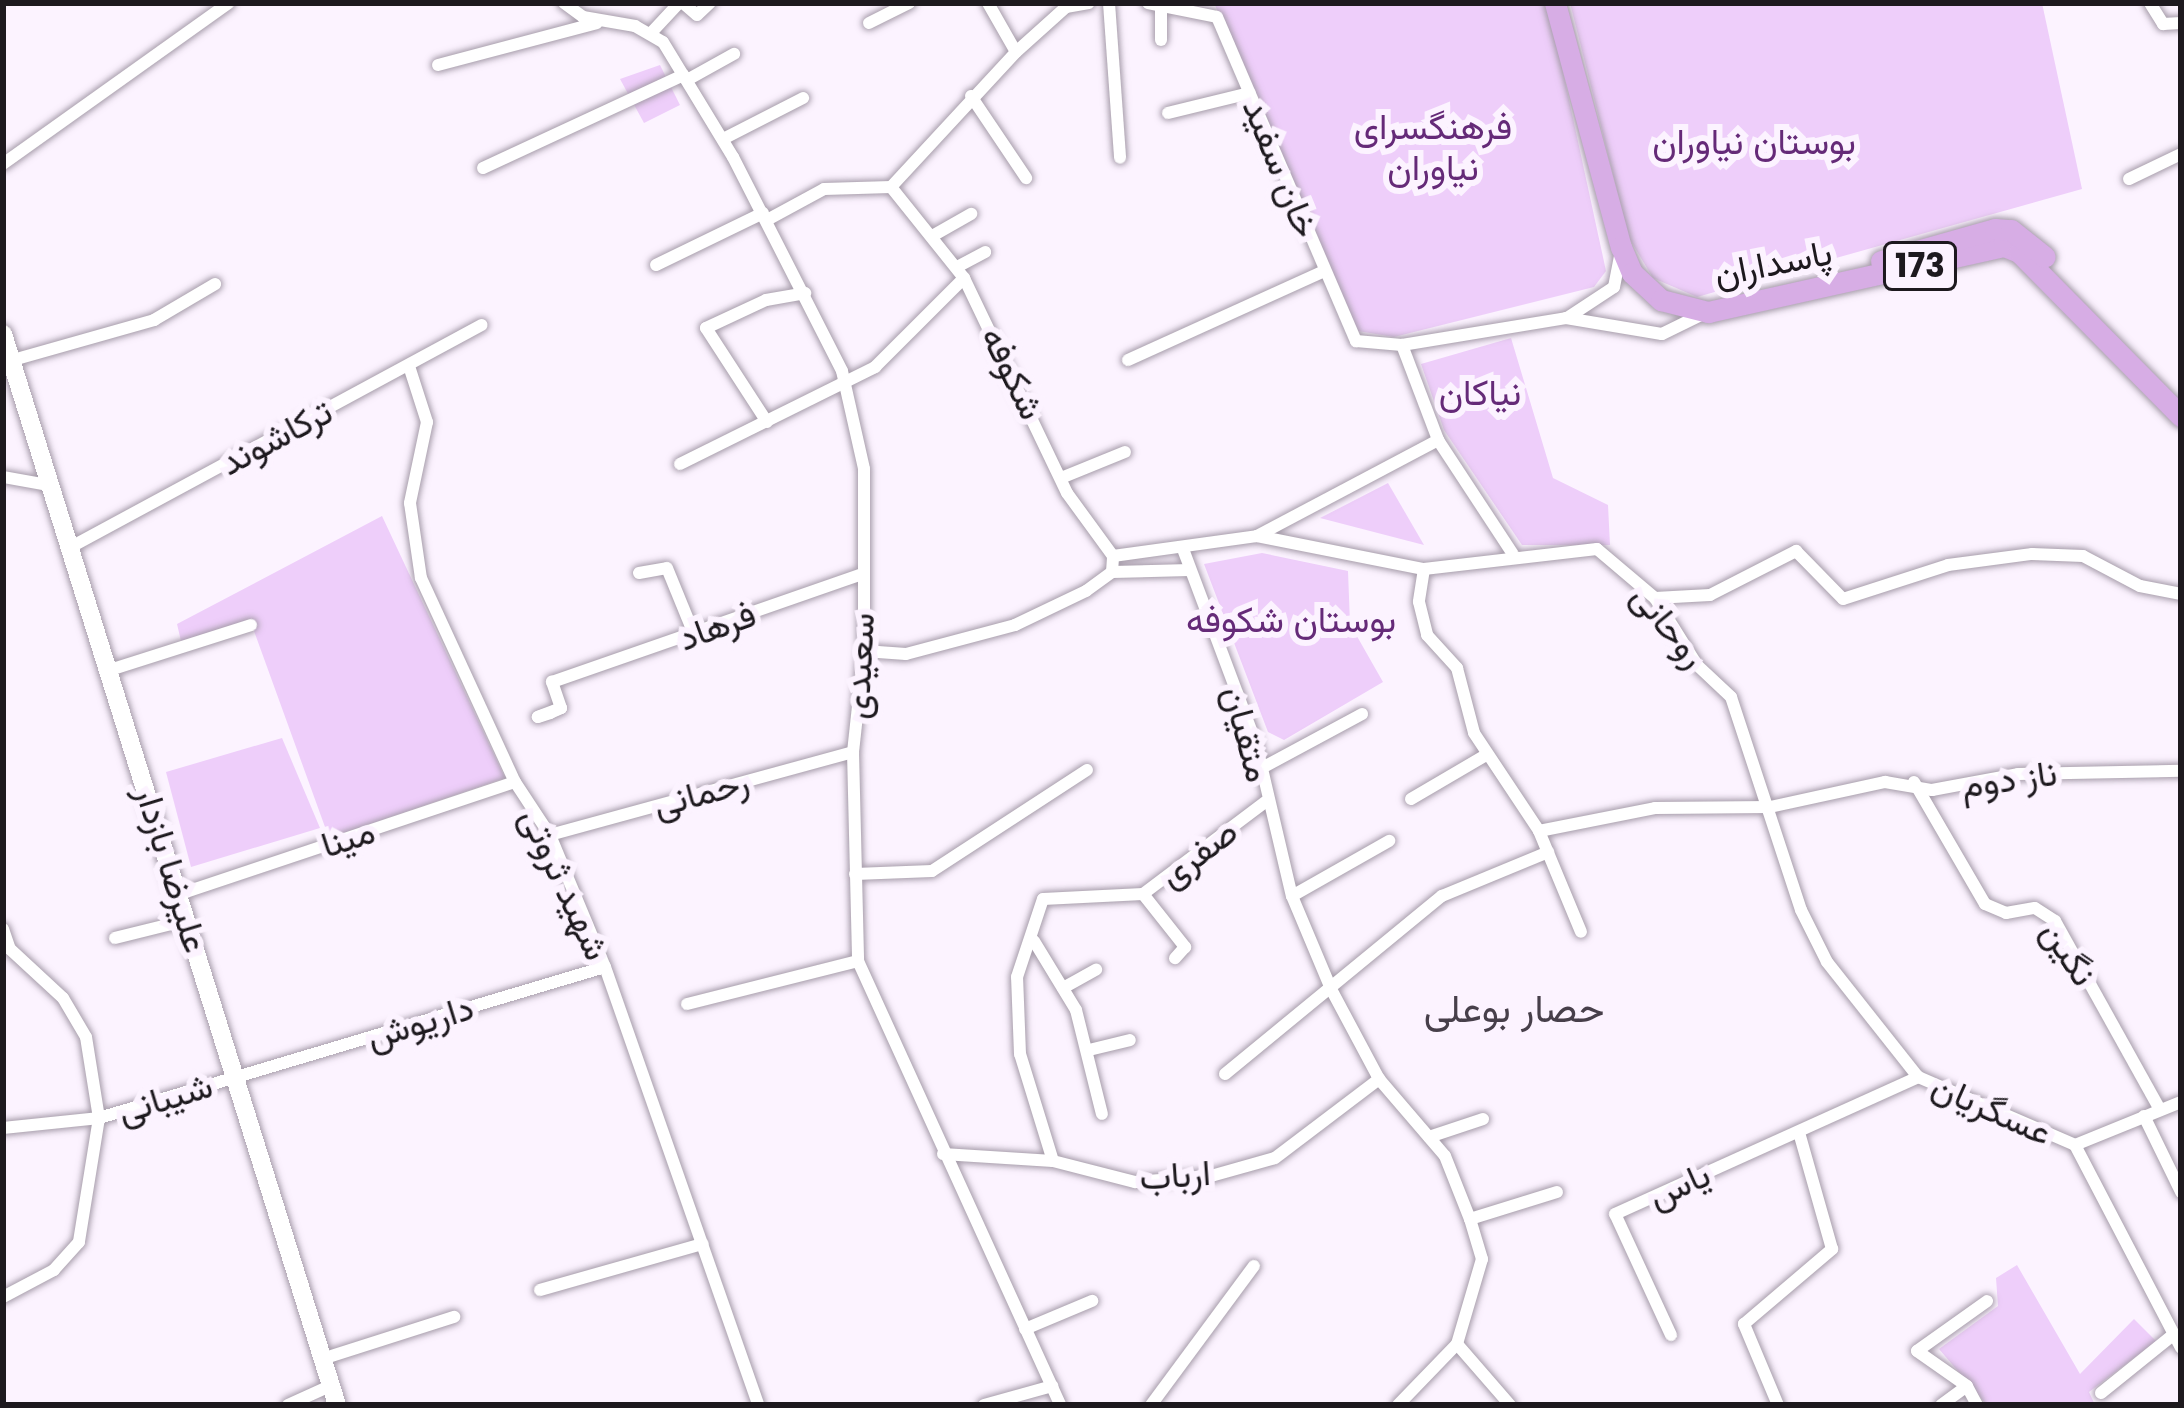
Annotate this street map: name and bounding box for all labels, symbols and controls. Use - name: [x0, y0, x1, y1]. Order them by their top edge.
- street label: خان سفید: [1234, 92, 1328, 244]
- park label: فرهنگسرای نیاوران: [1354, 104, 1512, 189]
- park label: بوستان نیاوران: [1652, 120, 1856, 164]
- street label: پاسداران: [1710, 230, 1836, 296]
- road number: 173: [1881, 239, 1959, 293]
- street label: شکوفه: [972, 320, 1054, 426]
- park label: نیاکان: [1439, 371, 1521, 415]
- street label: ترکاشوند: [213, 390, 339, 484]
- street label: روحانی: [1622, 576, 1716, 676]
- street label: فرهاد: [672, 592, 762, 660]
- park label: بوستان شکوفه: [1186, 598, 1396, 642]
- street label: سعیدی: [835, 612, 883, 720]
- street label: متقیان: [1213, 681, 1281, 787]
- street label: ناز دوم: [1958, 751, 2060, 807]
- street label: رحمانی: [648, 760, 754, 826]
- street label: علیرضا بازدار: [126, 780, 218, 958]
- street label: شهید ثروتی: [511, 801, 619, 967]
- street label: مینا: [316, 809, 380, 867]
- street label: صفری: [1150, 809, 1246, 897]
- street label: نگین: [2032, 912, 2106, 994]
- street label: داریوش: [361, 985, 479, 1059]
- district label: حصار بوعلی: [1424, 986, 1604, 1032]
- street label: شیبانی: [112, 1063, 218, 1133]
- street label: عسگریان: [1925, 1064, 2059, 1154]
- street label: ارباب: [1138, 1151, 1212, 1199]
- street label: یاس: [1641, 1152, 1717, 1218]

